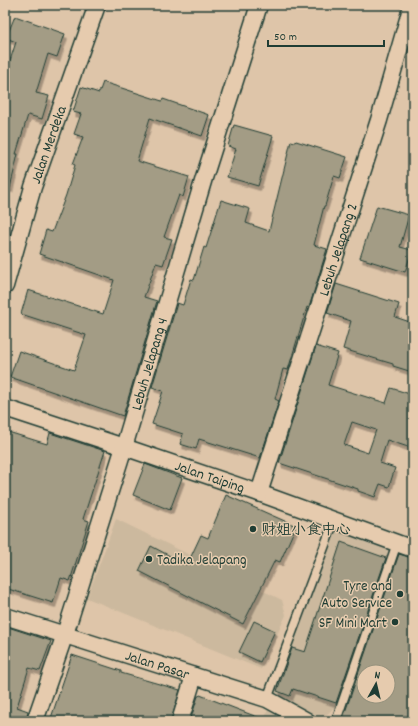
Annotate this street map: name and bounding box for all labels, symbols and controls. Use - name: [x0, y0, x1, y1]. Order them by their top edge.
- scale bar: [268, 22, 384, 48]
- text: 50 m: [274, 29, 297, 46]
- street label: Jalan Merdeka: [26, 102, 74, 187]
- street label: Lebuh Jelapang 2: [314, 201, 365, 299]
- street label: Lebuh Jelapang 4: [126, 315, 175, 413]
- street label: Jalan Taiping: [171, 456, 247, 500]
- place label: 财姐小食中心: [261, 520, 351, 542]
- marker: 财姐小食中心: [248, 524, 258, 534]
- place label: Tadika Jelapang: [157, 550, 247, 572]
- marker: Tadika Jelapang: [144, 554, 154, 564]
- place label: Tyre and Auto Service: [321, 576, 392, 615]
- marker: Tyre and Auto Service: [395, 589, 405, 599]
- place label: SF Mini Mart: [319, 613, 387, 635]
- marker: SF Mini Mart: [390, 617, 400, 627]
- street label: Jalan Pasar: [122, 646, 192, 687]
- north arrow: [356, 664, 396, 704]
- text: N: [373, 668, 381, 684]

